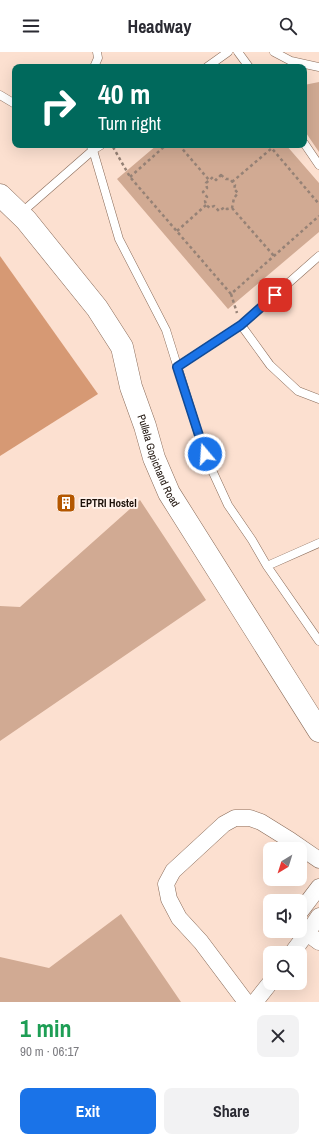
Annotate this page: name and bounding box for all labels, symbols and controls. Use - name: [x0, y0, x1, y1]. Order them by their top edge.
- text: Headway: [128, 14, 192, 39]
- icon: menu: [20, 15, 42, 37]
- icon: search: [277, 15, 299, 37]
- text: 40 m: [98, 75, 150, 113]
- icon: right: [32, 80, 84, 132]
- text: Turn right: [98, 111, 161, 136]
- pin: [258, 278, 292, 312]
- icon: arrive: [264, 284, 286, 306]
- street label: Pullela Gopichand Road: [134, 412, 183, 509]
- position arrow: [184, 433, 226, 475]
- building icon: EPTRI Hostel: [55, 492, 77, 514]
- place label: EPTRI Hostel: [80, 496, 137, 510]
- north arrow: [263, 842, 307, 886]
- map controls: [263, 842, 307, 990]
- button: sound: [263, 894, 307, 938]
- button: search: [263, 946, 307, 990]
- text: 1 min: [20, 1012, 71, 1044]
- button: close: [257, 1015, 299, 1057]
- text: 90 m · 06:17: [20, 1043, 79, 1060]
- button: Exit: [20, 1088, 156, 1134]
- button: Share: [164, 1088, 299, 1134]

